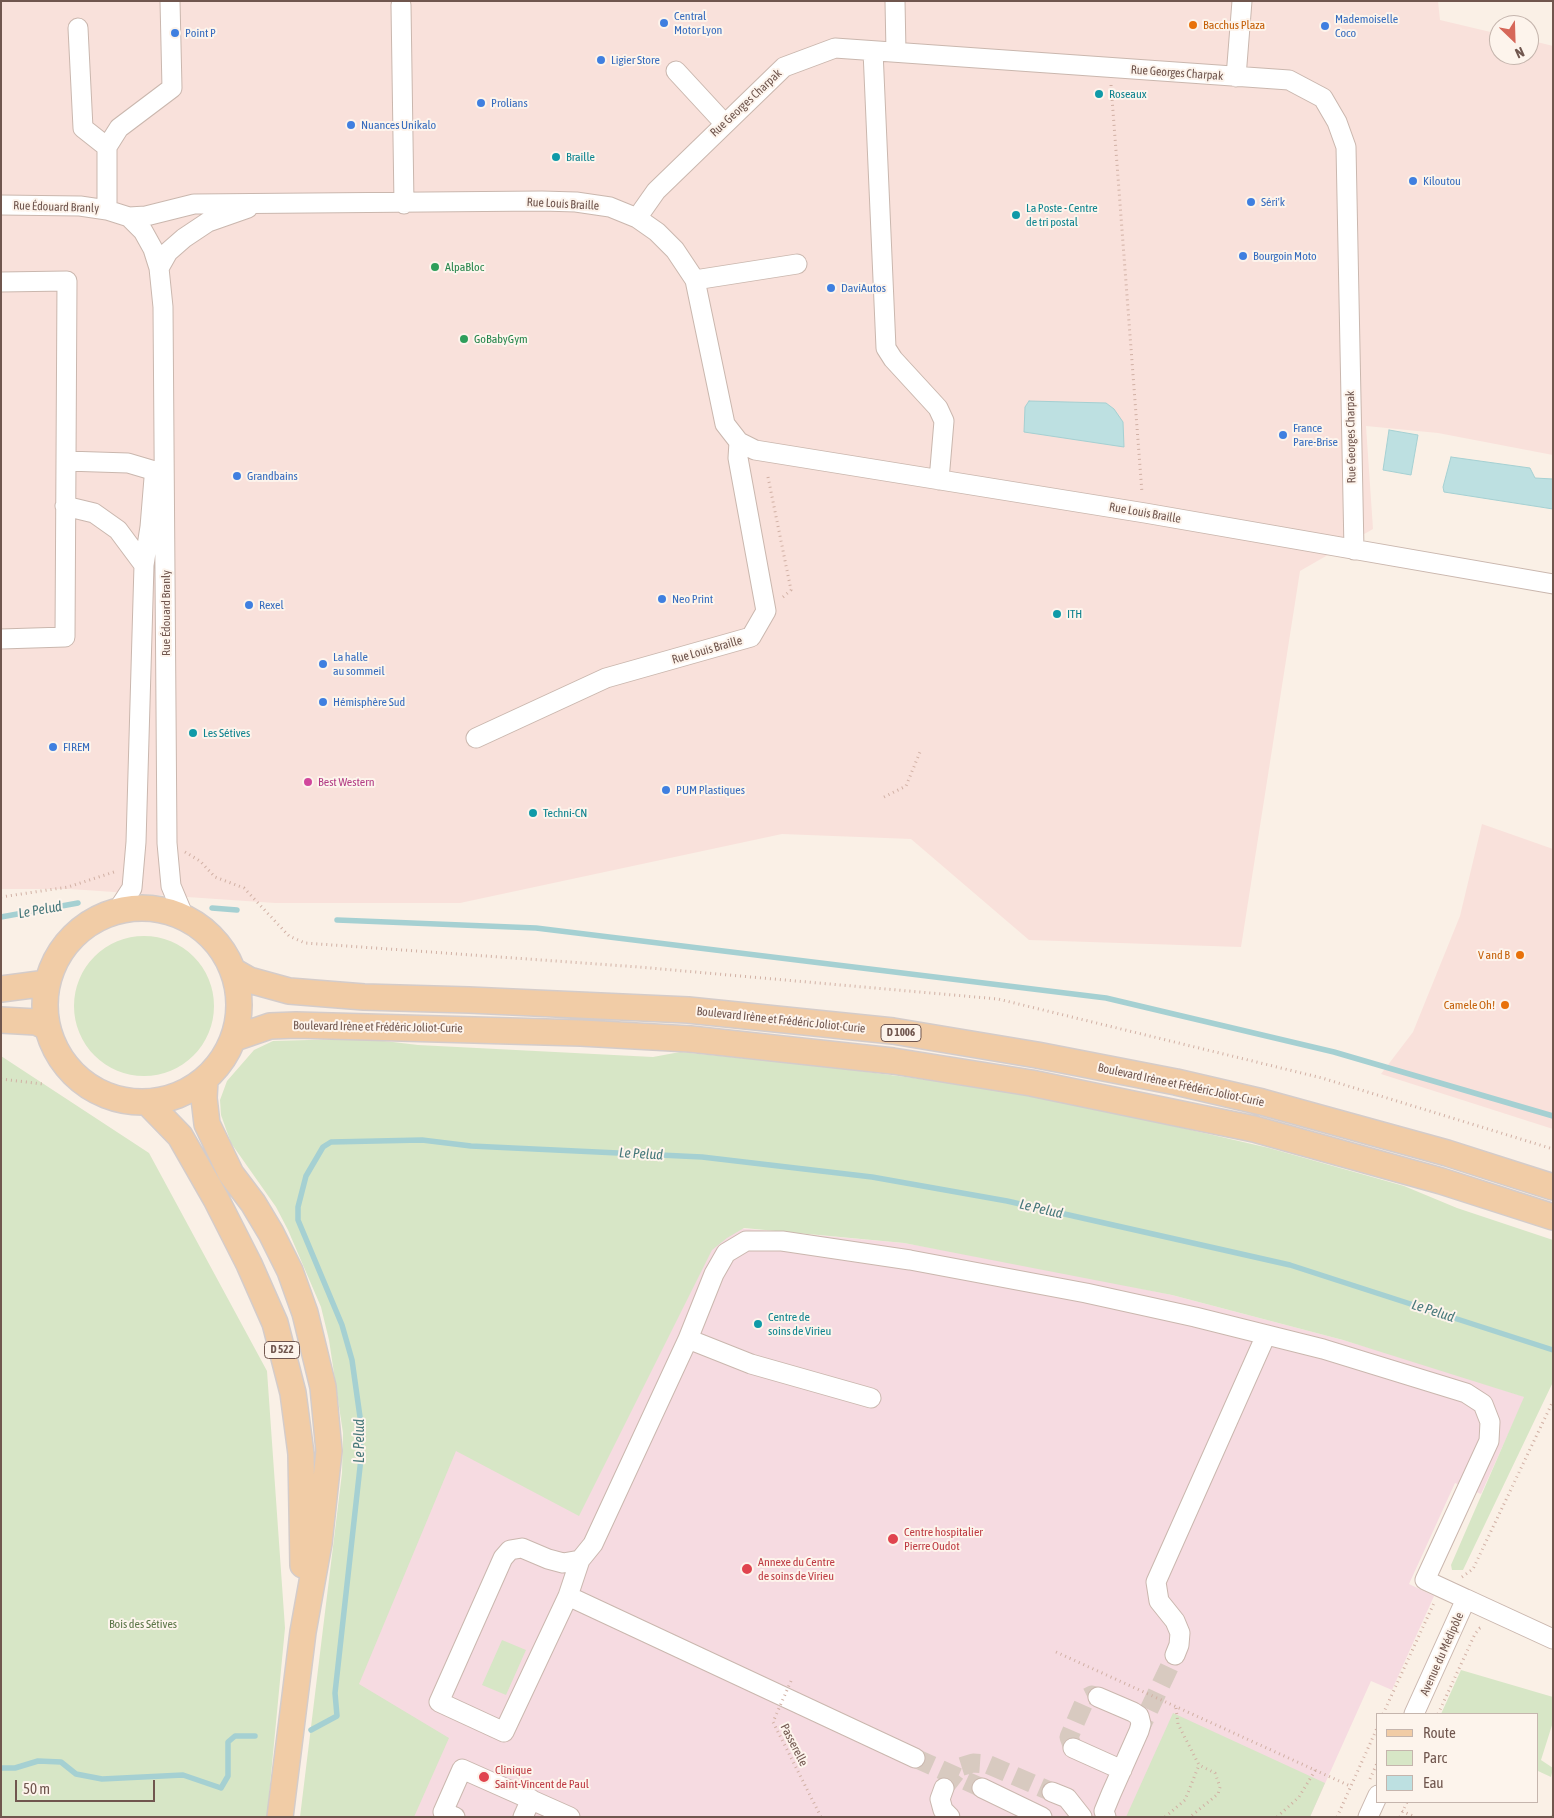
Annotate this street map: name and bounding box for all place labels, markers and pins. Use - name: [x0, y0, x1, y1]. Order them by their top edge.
- place label: Central Motor Lyon: [674, 9, 722, 37]
- place label: Mademoiselle Coco: [1335, 12, 1398, 40]
- marker: Central Motor Lyon: [658, 17, 670, 29]
- place label: Bacchus Plaza: [1203, 18, 1265, 32]
- marker: Bacchus Plaza: [1187, 19, 1199, 31]
- marker: Mademoiselle Coco: [1319, 20, 1331, 32]
- place label: Point P: [185, 26, 216, 40]
- marker: Point P: [169, 27, 181, 39]
- place label: Ligier Store: [611, 53, 660, 67]
- marker: Ligier Store: [595, 54, 607, 66]
- place label: Roseaux: [1109, 87, 1147, 101]
- marker: Roseaux: [1093, 88, 1105, 100]
- place label: Prolians: [491, 96, 528, 110]
- marker: Prolians: [475, 97, 487, 109]
- place label: Nuances Unikalo: [361, 118, 436, 132]
- marker: Nuances Unikalo: [345, 119, 357, 131]
- place label: Braille: [566, 150, 595, 164]
- marker: Braille: [550, 151, 562, 163]
- place label: Kiloutou: [1423, 174, 1461, 188]
- marker: Kiloutou: [1407, 175, 1419, 187]
- place label: Séri'k: [1261, 195, 1285, 209]
- marker: Séri'k: [1245, 196, 1257, 208]
- place label: La Poste - Centre de tri postal: [1026, 201, 1098, 229]
- marker: La Poste - Centre de tri postal: [1010, 209, 1022, 221]
- place label: Bourgoin Moto: [1253, 249, 1317, 263]
- marker: Bourgoin Moto: [1237, 250, 1249, 262]
- place label: AlpaBloc: [445, 260, 484, 274]
- marker: AlpaBloc: [429, 261, 441, 273]
- place label: DaviAutos: [841, 281, 886, 295]
- marker: DaviAutos: [825, 282, 837, 294]
- place label: GoBabyGym: [474, 332, 528, 346]
- marker: GoBabyGym: [458, 333, 470, 345]
- place label: France Pare-Brise: [1293, 421, 1338, 449]
- marker: France Pare-Brise: [1277, 429, 1289, 441]
- place label: Grandbains: [247, 469, 298, 483]
- marker: Grandbains: [231, 470, 243, 482]
- place label: Neo Print: [672, 592, 713, 606]
- marker: Neo Print: [656, 593, 668, 605]
- place label: Rexel: [259, 598, 284, 612]
- marker: Rexel: [243, 599, 255, 611]
- place label: ITH: [1067, 607, 1082, 621]
- marker: ITH: [1051, 608, 1063, 620]
- place label: La halle au sommeil: [333, 650, 385, 678]
- marker: La halle au sommeil: [317, 658, 329, 670]
- place label: Hémisphère Sud: [333, 695, 405, 709]
- marker: Hémisphère Sud: [317, 696, 329, 708]
- place label: Les Sétives: [203, 726, 250, 740]
- marker: Les Sétives: [187, 727, 199, 739]
- place label: FIREM: [63, 740, 90, 754]
- marker: FIREM: [47, 741, 59, 753]
- place label: Best Western: [318, 775, 375, 789]
- marker: Best Western: [302, 776, 314, 788]
- place label: PUM Plastiques: [676, 783, 745, 797]
- marker: PUM Plastiques: [660, 784, 672, 796]
- place label: Techni-CN: [543, 806, 587, 820]
- marker: Techni-CN: [527, 807, 539, 819]
- place label: V and B: [1478, 948, 1510, 962]
- marker: V and B: [1514, 949, 1526, 961]
- place label: Camele Oh!: [1444, 998, 1495, 1012]
- marker: Camele Oh!: [1499, 999, 1511, 1011]
- place label: Centre de soins de Virieu: [768, 1310, 831, 1338]
- marker: Centre de soins de Virieu: [752, 1318, 764, 1330]
- place label: Centre hospitalier Pierre Oudot: [904, 1525, 983, 1553]
- marker: Centre hospitalier Pierre Oudot: [886, 1532, 900, 1546]
- place label: Annexe du Centre de soins de Virieu: [758, 1555, 835, 1583]
- marker: Annexe du Centre de soins de Virieu: [740, 1562, 754, 1576]
- place label: Clinique Saint-Vincent de Paul: [495, 1763, 589, 1791]
- marker: Clinique Saint-Vincent de Paul: [477, 1770, 491, 1784]

